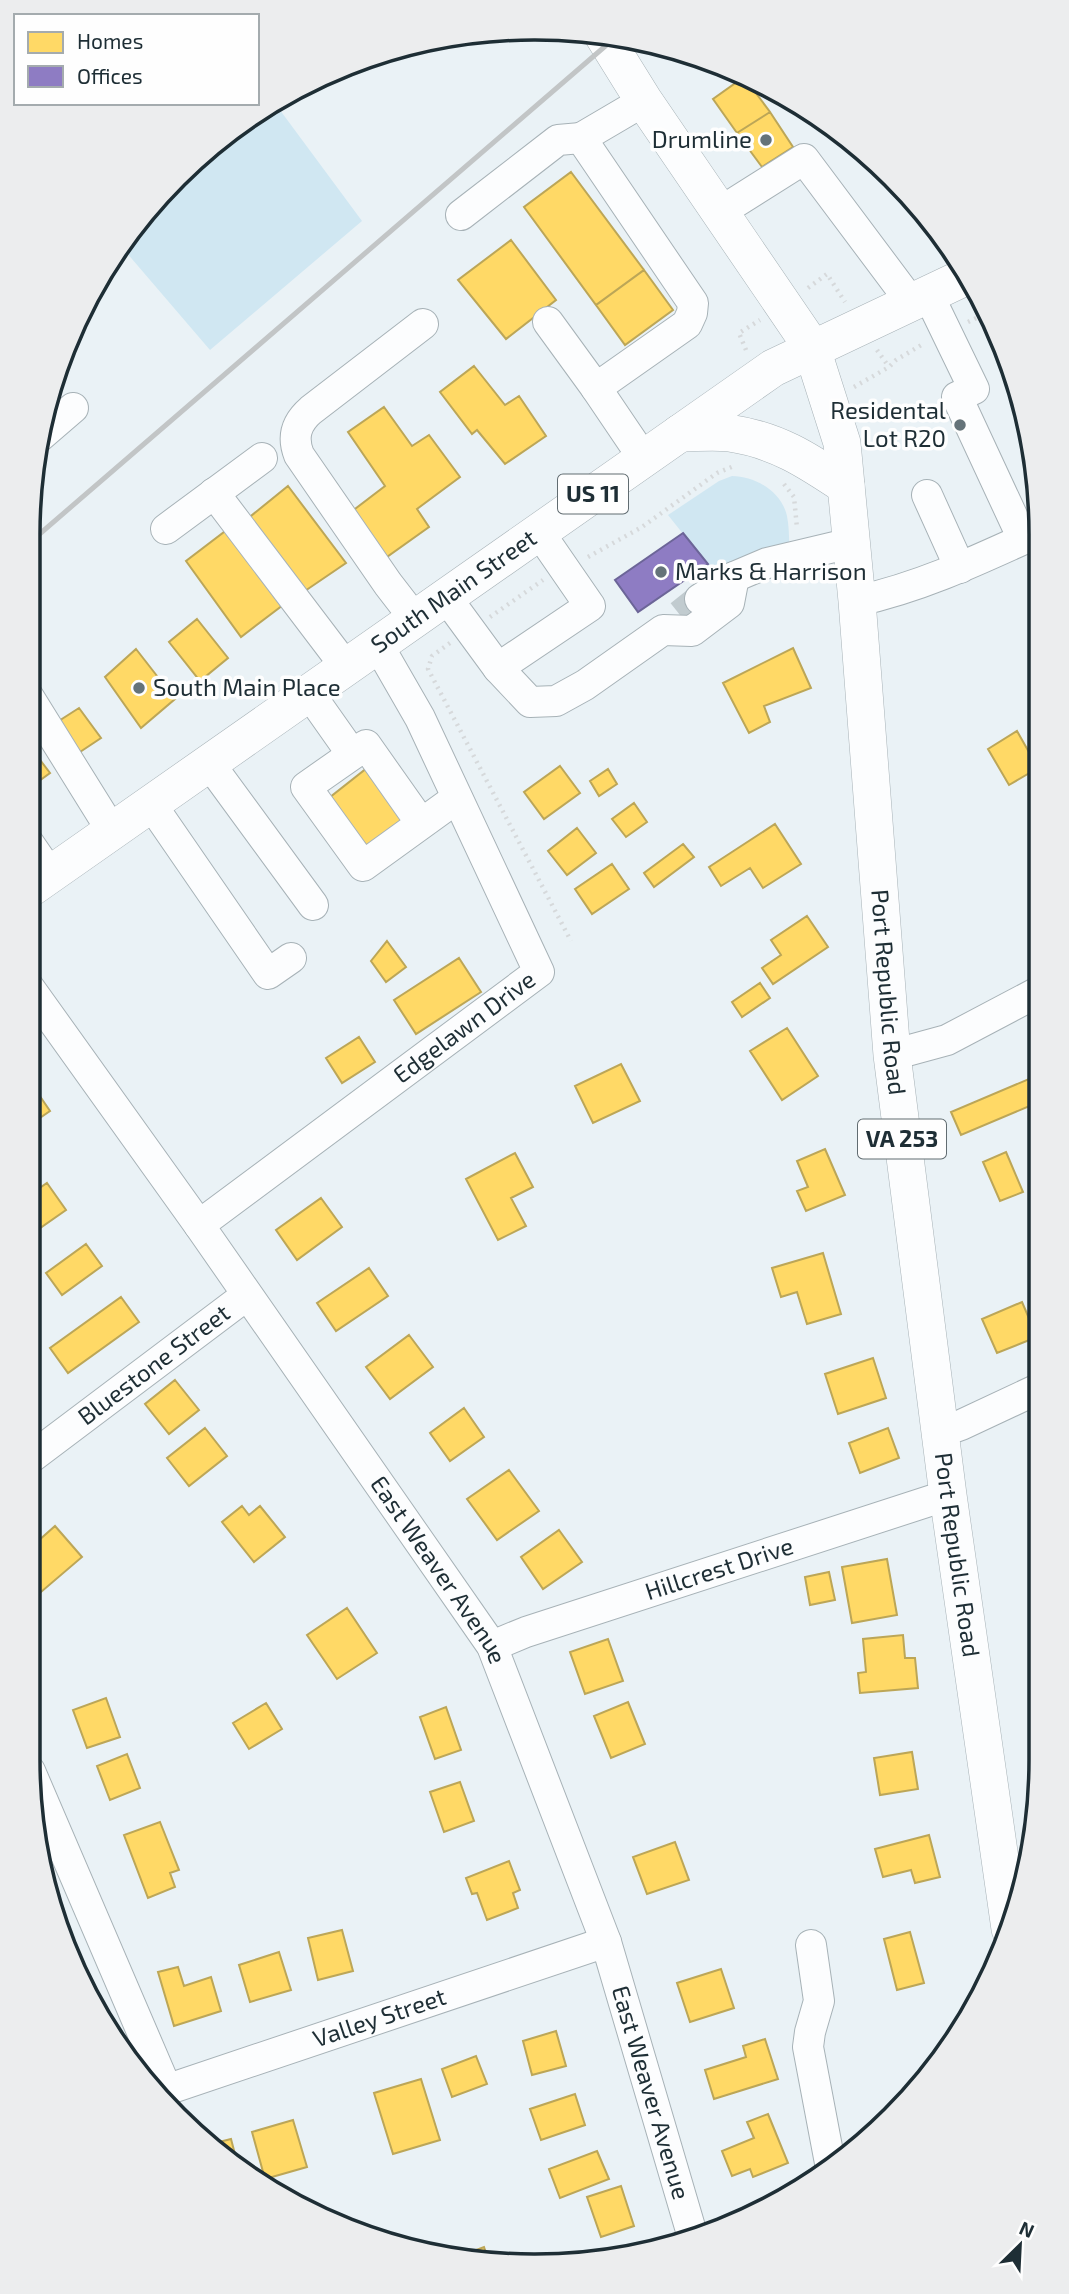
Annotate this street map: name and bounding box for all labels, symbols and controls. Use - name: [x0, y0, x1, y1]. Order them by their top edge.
- legend: [14, 14, 259, 105]
- text: Homes: [77, 28, 143, 53]
- text: Offices: [77, 63, 143, 88]
- place label: Drumline: [652, 124, 752, 153]
- marker: Drumline: [758, 132, 774, 148]
- place label: Residental Lot R20: [830, 395, 946, 452]
- marker: Residental Lot R20: [952, 417, 968, 433]
- road number: US 11: [558, 474, 628, 514]
- street label: South Main Street: [365, 522, 541, 658]
- place label: Marks & Harrison: [675, 556, 867, 585]
- marker: Marks & Harrison: [653, 564, 669, 580]
- place label: South Main Place: [153, 672, 341, 701]
- marker: South Main Place: [131, 680, 147, 696]
- street label: Port Republic Road: [866, 888, 913, 1096]
- street label: Edgelawn Drive: [387, 964, 540, 1089]
- road number: VA 253: [858, 1120, 946, 1158]
- street label: Bluestone Street: [72, 1297, 235, 1430]
- street label: Port Republic Road: [930, 1451, 987, 1659]
- street label: East Weaver Avenue: [365, 1470, 513, 1667]
- street label: Hillcrest Drive: [641, 1530, 797, 1605]
- street label: Valley Street: [309, 1981, 449, 2053]
- street label: East Weaver Avenue: [607, 1982, 697, 2202]
- north arrow: [985, 2210, 1055, 2280]
- text: N: [1016, 2216, 1038, 2242]

